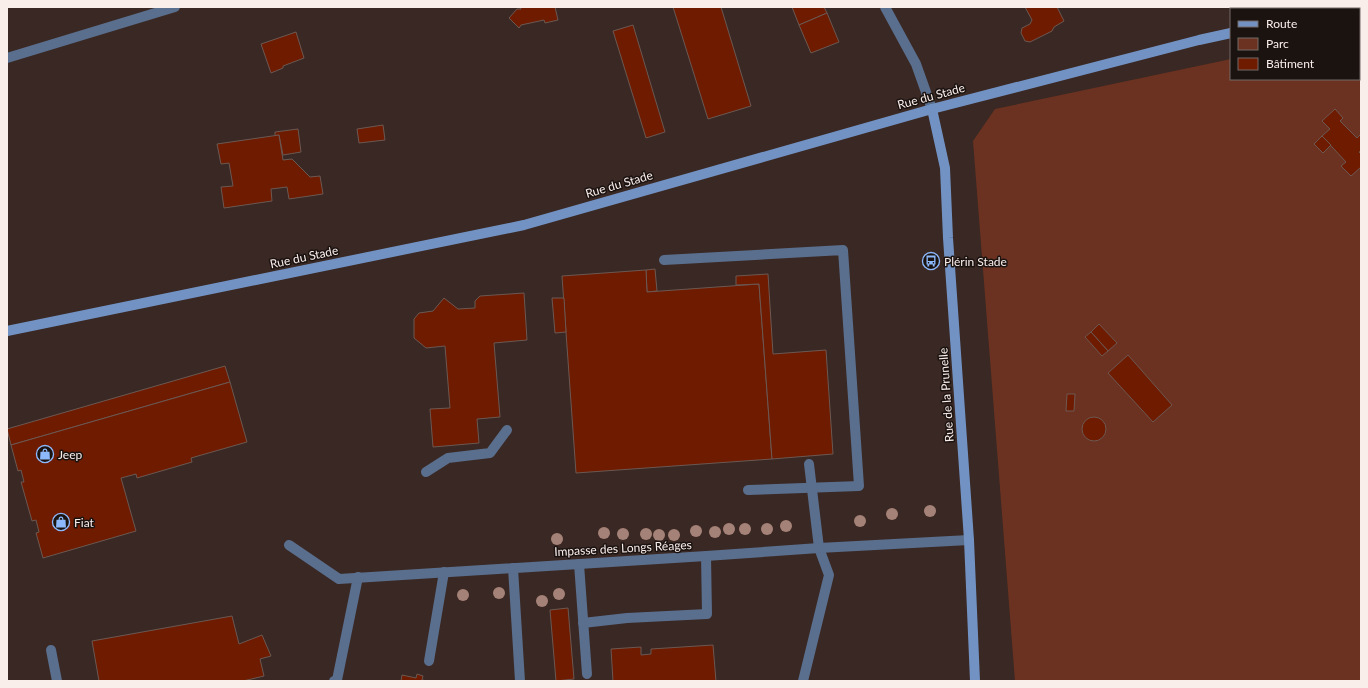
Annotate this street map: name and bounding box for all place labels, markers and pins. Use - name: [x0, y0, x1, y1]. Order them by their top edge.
- bus stop icon: Plérin Stade: [921, 251, 941, 271]
- place label: Plérin Stade: [944, 254, 1007, 269]
- shop icon: Jeep: [35, 444, 55, 464]
- place label: Jeep: [58, 447, 83, 462]
- shop icon: Fiat: [51, 512, 71, 532]
- place label: Fiat: [74, 515, 95, 530]

